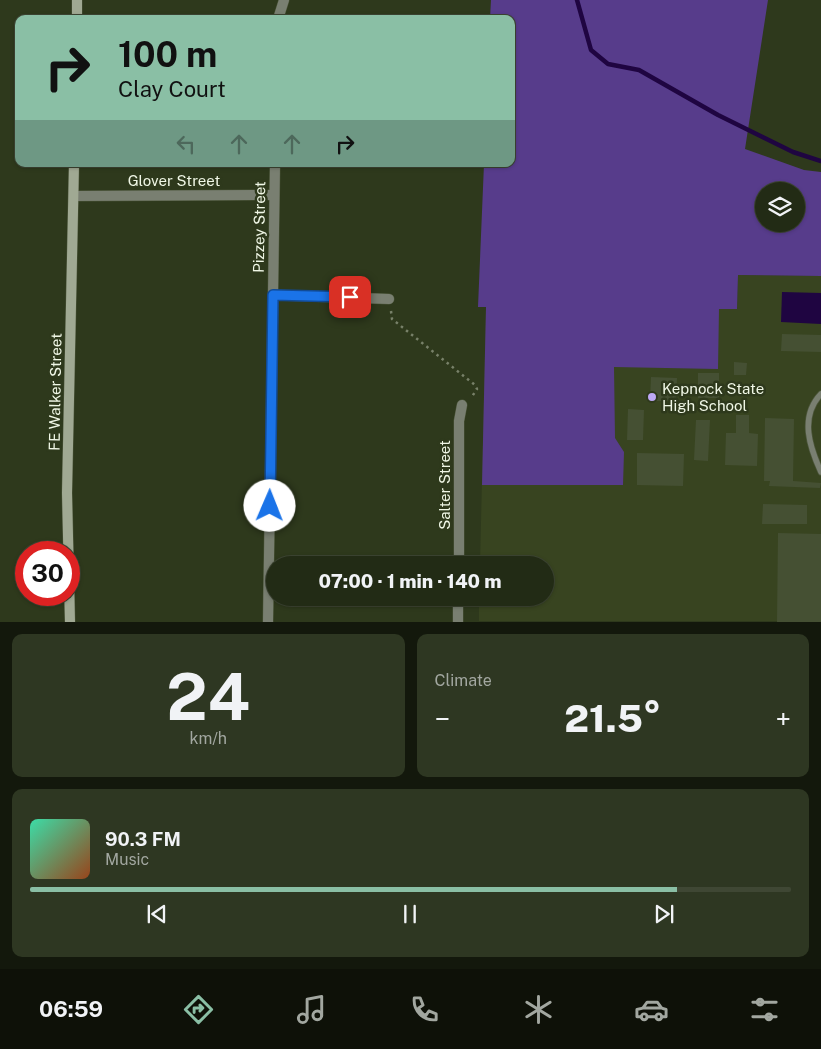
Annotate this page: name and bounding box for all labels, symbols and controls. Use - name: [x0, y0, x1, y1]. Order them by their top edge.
- text: 100 m: [118, 34, 217, 75]
- icon: right: [35, 35, 100, 100]
- text: Clay Court: [118, 76, 226, 102]
- icon: left: [172, 130, 200, 158]
- icon: ahead: [225, 130, 253, 158]
- icon: ahead: [278, 130, 306, 158]
- icon: right: [331, 130, 359, 158]
- street label: Glover Street: [128, 172, 221, 189]
- street label: Pizzey Street: [250, 181, 268, 273]
- map controls: [755, 182, 805, 232]
- button: layers: [755, 182, 805, 232]
- pin: [329, 276, 371, 318]
- icon: arrive: [336, 283, 364, 311]
- street label: FE Walker Street: [45, 333, 65, 451]
- place label: Kepnock State High School: [662, 380, 764, 414]
- marker: Kepnock State High School: [646, 391, 658, 403]
- street label: Salter Street: [436, 440, 453, 530]
- position arrow: [243, 479, 295, 531]
- speed limit sign: 30: [15, 541, 80, 606]
- text: 07:00 · 1 min · 140 m: [318, 570, 502, 592]
- text: 24: [166, 658, 250, 735]
- text: Climate: [435, 671, 492, 690]
- text: 21.5°: [564, 696, 661, 741]
- text: −: [435, 702, 450, 735]
- text: +: [775, 702, 791, 735]
- text: km/h: [189, 729, 227, 748]
- text: 90.3 FM: [105, 828, 181, 850]
- text: Music: [105, 850, 149, 869]
- icon: previous: [143, 900, 171, 928]
- icon: pause: [396, 900, 424, 928]
- icon: next: [650, 900, 678, 928]
- icon: directions: [181, 992, 216, 1027]
- icon: music: [294, 992, 329, 1027]
- icon: phone: [407, 992, 442, 1027]
- icon: climate: [521, 992, 556, 1027]
- icon: car: [634, 992, 669, 1027]
- icon: filters: [747, 992, 782, 1027]
- text: 06:59: [39, 996, 103, 1022]

